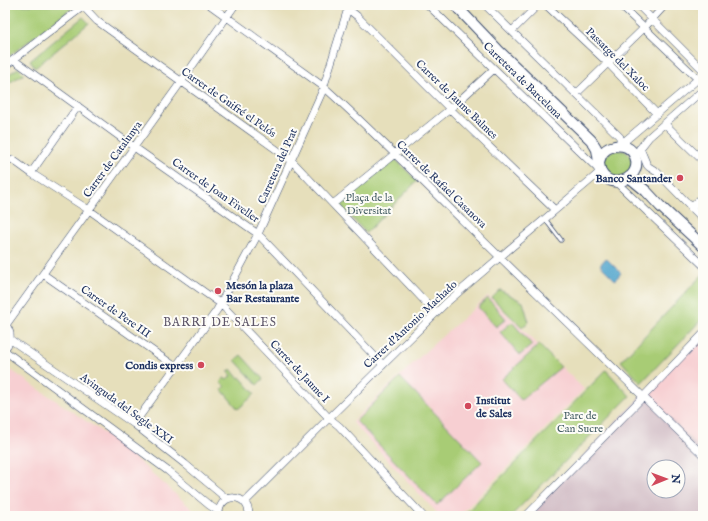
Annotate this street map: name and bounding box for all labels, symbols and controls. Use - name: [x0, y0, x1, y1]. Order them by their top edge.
- street label: Passatge del Xaloc: [583, 25, 652, 95]
- street label: Carretera de Barcelona: [480, 39, 565, 122]
- street label: Carrer de Jaume Balmes: [412, 57, 500, 143]
- street label: Carrer de Guifré el Pelós: [178, 65, 279, 141]
- street label: Carrer de Catalunya: [80, 118, 145, 201]
- street label: Carretera del Prat: [255, 126, 301, 206]
- street label: Carrer de Rafael Casanova: [393, 138, 490, 232]
- street label: Carrer de Joan Fiveller: [169, 155, 262, 226]
- place label: Banco Santander: [595, 172, 673, 186]
- marker: Banco Santander: [675, 173, 685, 183]
- park label: Plaça de la Diversitat: [345, 191, 393, 218]
- street label: Carrer d'Antonio Machado: [361, 278, 460, 372]
- place label: Mesón la plaza Bar Restaurante: [226, 279, 299, 306]
- street label: Carrer de Pere III: [78, 282, 153, 341]
- marker: Mesón la plaza Bar Restaurante: [213, 286, 223, 296]
- district label: BARRI DE SALES: [163, 315, 277, 330]
- street label: Carrer de Jaume I: [267, 337, 332, 406]
- place label: Condis express: [125, 359, 193, 373]
- marker: Condis express: [196, 360, 206, 370]
- street label: Avinguda del Segle XXI: [76, 370, 176, 447]
- place label: Institut de Sales: [476, 394, 512, 421]
- marker: Institut de Sales: [463, 401, 473, 411]
- park label: Parc de Can Sucre: [557, 409, 603, 436]
- north arrow: [646, 459, 686, 499]
- text: N: [668, 473, 682, 484]

